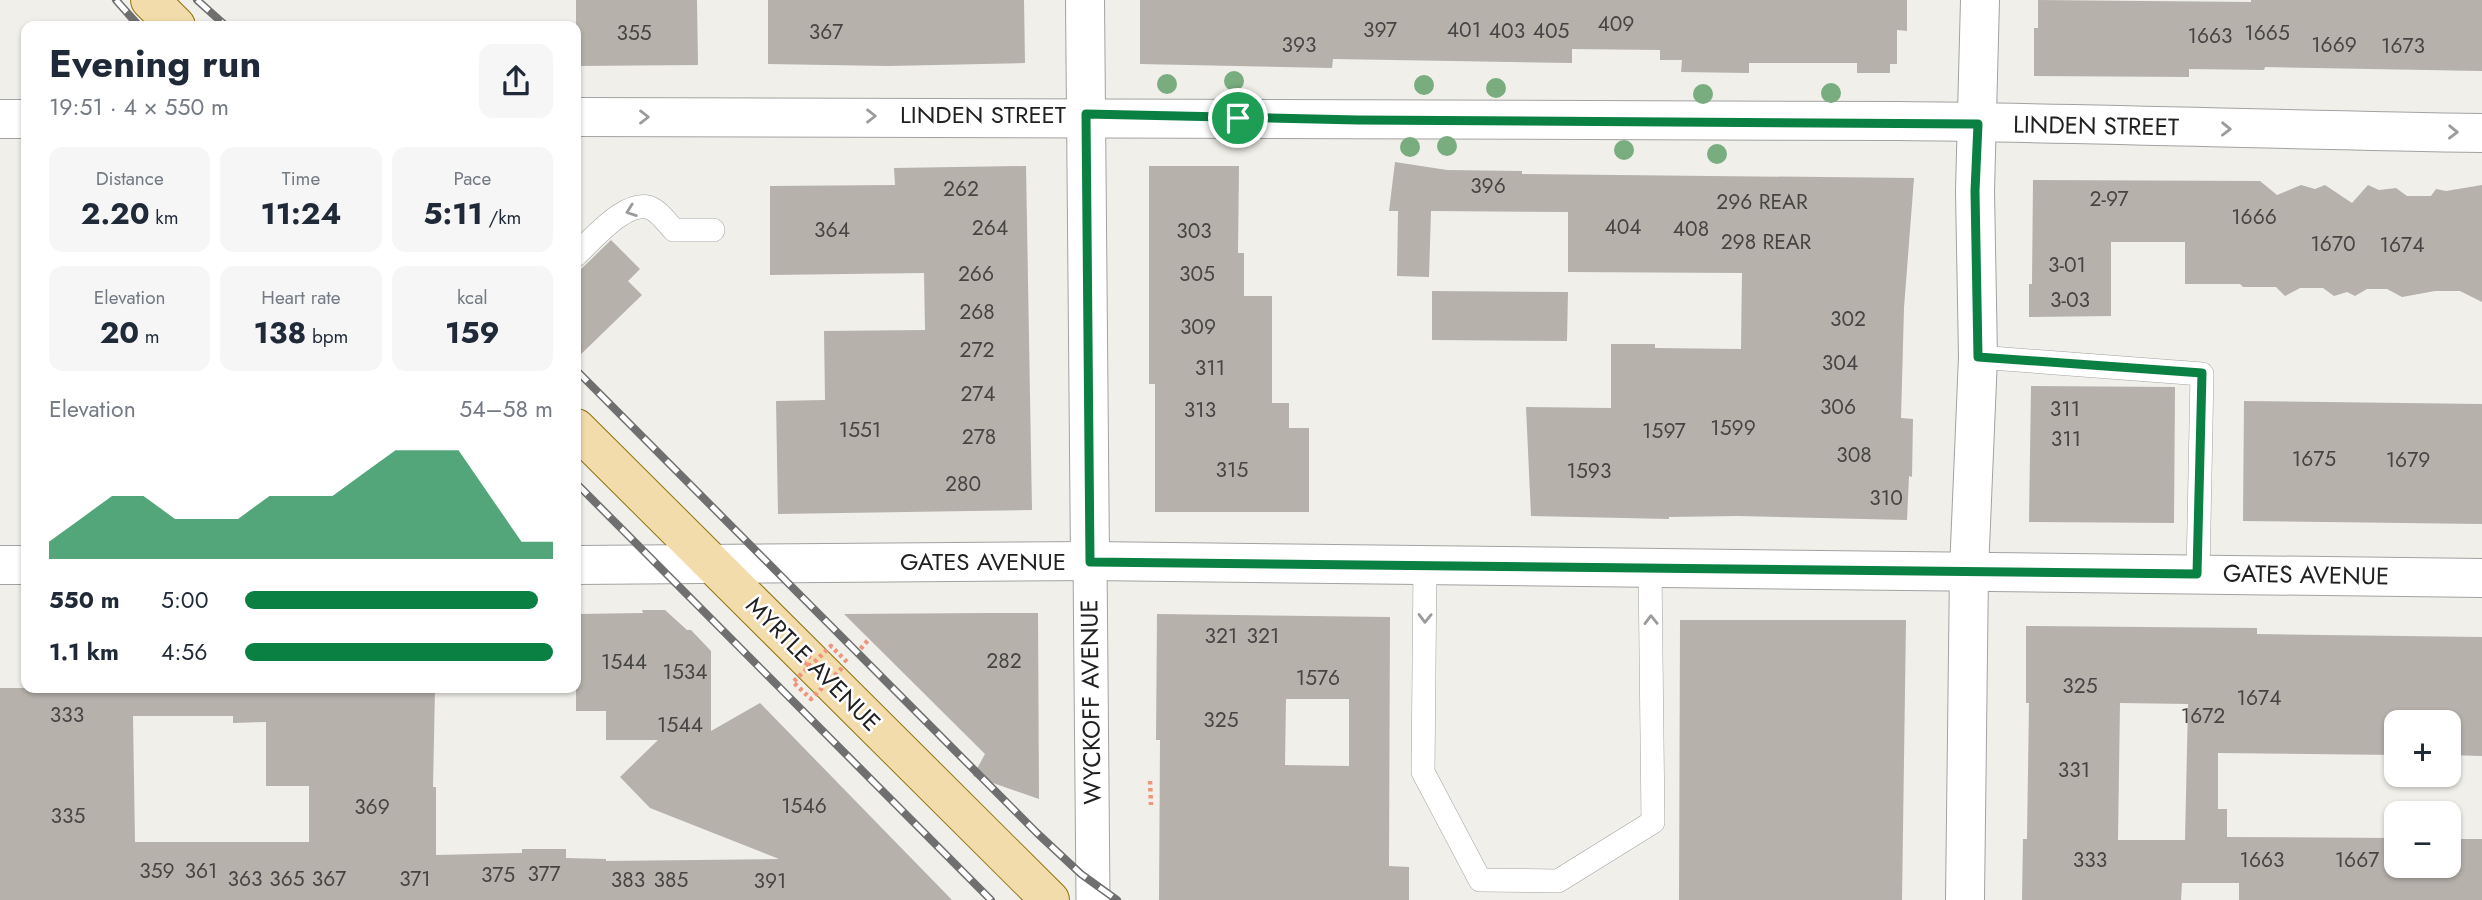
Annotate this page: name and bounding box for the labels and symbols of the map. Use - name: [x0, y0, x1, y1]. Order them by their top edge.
- house number: 409: [1598, 9, 1634, 39]
- house number: 397: [1363, 15, 1397, 45]
- house number: 401: [1447, 15, 1481, 45]
- house number: 403: [1489, 16, 1525, 46]
- house number: 405: [1533, 16, 1569, 46]
- house number: 367: [809, 17, 843, 47]
- house number: 355: [616, 18, 652, 48]
- house number: 1665: [2244, 18, 2290, 48]
- house number: 1663: [2187, 21, 2233, 51]
- house number: 393: [1281, 30, 1317, 60]
- house number: 1669: [2311, 30, 2357, 60]
- house number: 1673: [2381, 31, 2425, 61]
- pin: [1208, 88, 1268, 148]
- street label: LINDEN STREET: [900, 97, 1066, 132]
- street label: LINDEN STREET: [2013, 107, 2179, 144]
- one-way arrow: [866, 108, 877, 123]
- one-way arrow: [639, 109, 650, 125]
- one-way arrow: [2221, 121, 2232, 136]
- one-way arrow: [2448, 125, 2459, 140]
- house number: 396: [1470, 171, 1506, 201]
- house number: 262: [943, 174, 979, 204]
- house number: 2-97: [2090, 184, 2128, 214]
- house number: 296 REAR: [1716, 187, 1808, 217]
- house number: 1666: [2231, 202, 2277, 232]
- one-way arrow: [625, 203, 637, 217]
- house number: 404: [1604, 212, 1642, 242]
- house number: 264: [972, 213, 1008, 243]
- house number: 408: [1673, 214, 1709, 244]
- house number: 364: [814, 215, 850, 245]
- house number: 303: [1176, 216, 1212, 246]
- house number: 298 REAR: [1721, 227, 1812, 257]
- house number: 1670: [2310, 229, 2356, 259]
- house number: 1674: [2380, 230, 2424, 260]
- house number: 3-01: [2048, 250, 2086, 280]
- house number: 266: [958, 259, 994, 289]
- house number: 305: [1179, 259, 1215, 289]
- house number: 3-03: [2050, 285, 2090, 315]
- house number: 268: [959, 297, 995, 327]
- house number: 302: [1830, 304, 1866, 334]
- house number: 309: [1180, 312, 1216, 342]
- house number: 272: [960, 335, 994, 365]
- house number: 304: [1822, 348, 1858, 378]
- house number: 311: [1195, 353, 1225, 383]
- house number: 274: [960, 379, 996, 409]
- house number: 306: [1820, 392, 1856, 422]
- house number: 311: [2050, 394, 2080, 424]
- house number: 313: [1184, 395, 1216, 425]
- house number: 1599: [1710, 413, 1756, 443]
- house number: 1551: [839, 415, 881, 445]
- house number: 1597: [1642, 416, 1686, 446]
- house number: 278: [962, 422, 996, 452]
- house number: 311: [2051, 424, 2081, 454]
- house number: 308: [1836, 440, 1872, 470]
- house number: 1675: [2292, 444, 2336, 474]
- house number: 1679: [2386, 445, 2430, 475]
- house number: 315: [1216, 455, 1248, 485]
- house number: 1593: [1567, 456, 1611, 486]
- house number: 280: [945, 469, 981, 499]
- house number: 310: [1869, 483, 1903, 513]
- street label: GATES AVENUE: [900, 544, 1066, 579]
- street label: GATES AVENUE: [2223, 556, 2389, 593]
- street label: MYRTLE AVENUE: [738, 588, 889, 739]
- street label: WYCKOFF AVENUE: [1071, 599, 1110, 805]
- one-way arrow: [1417, 613, 1432, 624]
- one-way arrow: [1643, 614, 1658, 625]
- house number: 321: [1205, 621, 1237, 651]
- house number: 321: [1247, 621, 1279, 651]
- house number: 282: [986, 646, 1022, 676]
- house number: 1544: [601, 647, 647, 677]
- house number: 1534: [662, 657, 708, 687]
- house number: 1576: [1296, 663, 1340, 693]
- house number: 325: [2062, 671, 2098, 701]
- house number: 1674: [2237, 683, 2281, 713]
- house number: 333: [50, 700, 84, 730]
- house number: 1672: [2181, 701, 2225, 731]
- house number: 325: [1203, 705, 1239, 735]
- house number: 1544: [657, 710, 703, 740]
- house number: 331: [2058, 755, 2090, 785]
- house number: 1546: [781, 791, 827, 821]
- house number: 369: [354, 792, 390, 822]
- house number: 335: [51, 801, 85, 831]
- house number: 333: [2073, 845, 2107, 875]
- house number: 1663: [2239, 845, 2285, 875]
- house number: 1667: [2335, 845, 2379, 875]
- house number: 359: [139, 856, 175, 886]
- house number: 361: [184, 856, 218, 886]
- house number: 377: [527, 859, 561, 889]
- house number: 375: [481, 860, 515, 890]
- house number: 363: [227, 864, 263, 894]
- house number: 365: [269, 864, 305, 894]
- house number: 367: [312, 864, 346, 894]
- house number: 371: [399, 864, 431, 894]
- house number: 383: [611, 865, 645, 895]
- house number: 385: [654, 865, 688, 895]
- house number: 391: [753, 866, 787, 896]

